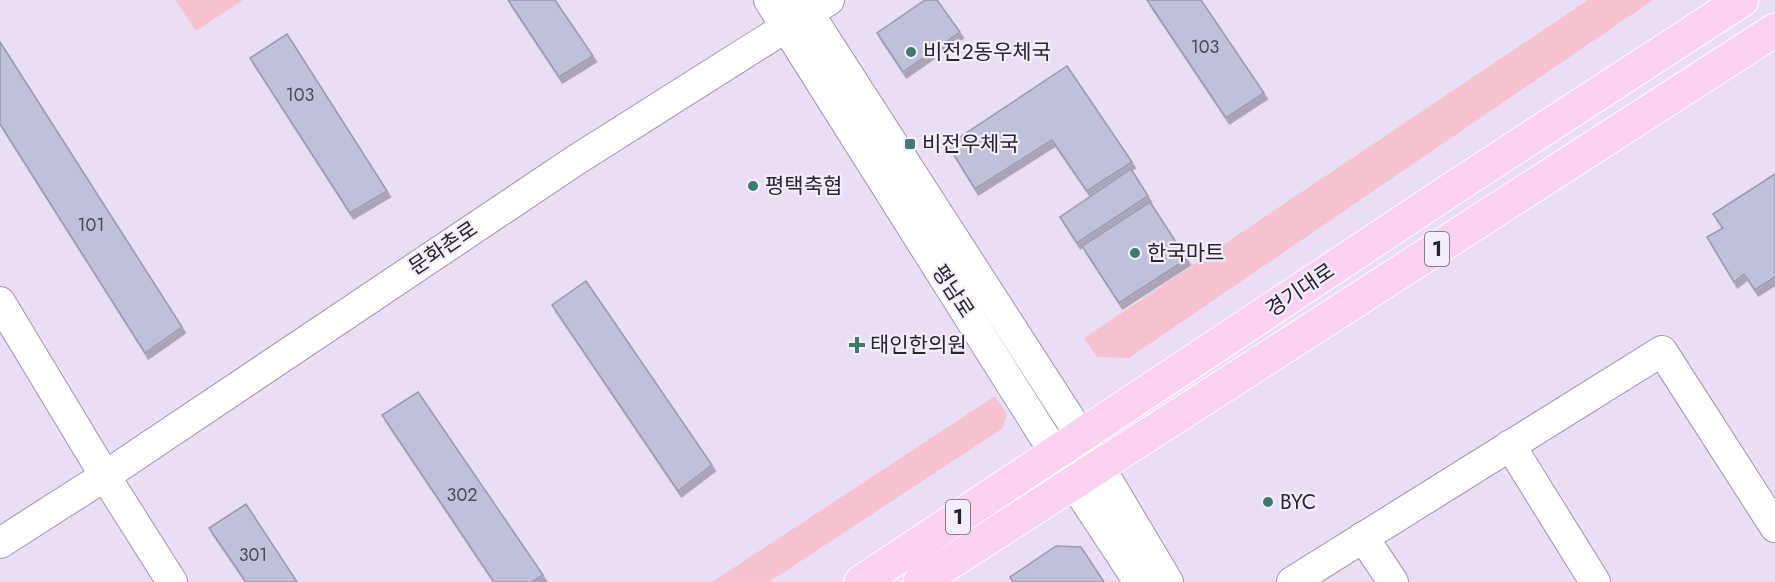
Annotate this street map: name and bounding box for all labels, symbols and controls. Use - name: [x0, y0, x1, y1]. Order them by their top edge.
- house number: 103: [1191, 34, 1220, 60]
- place label: 비전2동우체국: [923, 37, 1051, 67]
- marker: 비전2동우체국: [904, 45, 918, 59]
- house number: 103: [286, 82, 315, 108]
- place label: 비전우체국: [922, 129, 1019, 159]
- marker: 비전우체국: [903, 137, 917, 151]
- place label: 평택축협: [765, 171, 842, 201]
- marker: 평택축협: [746, 179, 760, 193]
- house number: 101: [78, 212, 105, 238]
- street label: 문화촌로: [403, 214, 483, 282]
- road number: 1: [1425, 232, 1449, 266]
- place label: 한국마트: [1147, 238, 1224, 268]
- marker: 한국마트: [1128, 246, 1142, 260]
- street label: 경기대로: [1260, 256, 1340, 324]
- street label: 평남로: [925, 259, 981, 323]
- place label: 태인한의원: [870, 330, 967, 360]
- marker: 태인한의원: [848, 336, 866, 354]
- house number: 302: [447, 482, 477, 508]
- place label: BYC: [1280, 487, 1316, 517]
- marker: BYC: [1261, 495, 1275, 509]
- road number: 1: [946, 500, 970, 534]
- house number: 301: [239, 542, 267, 568]

